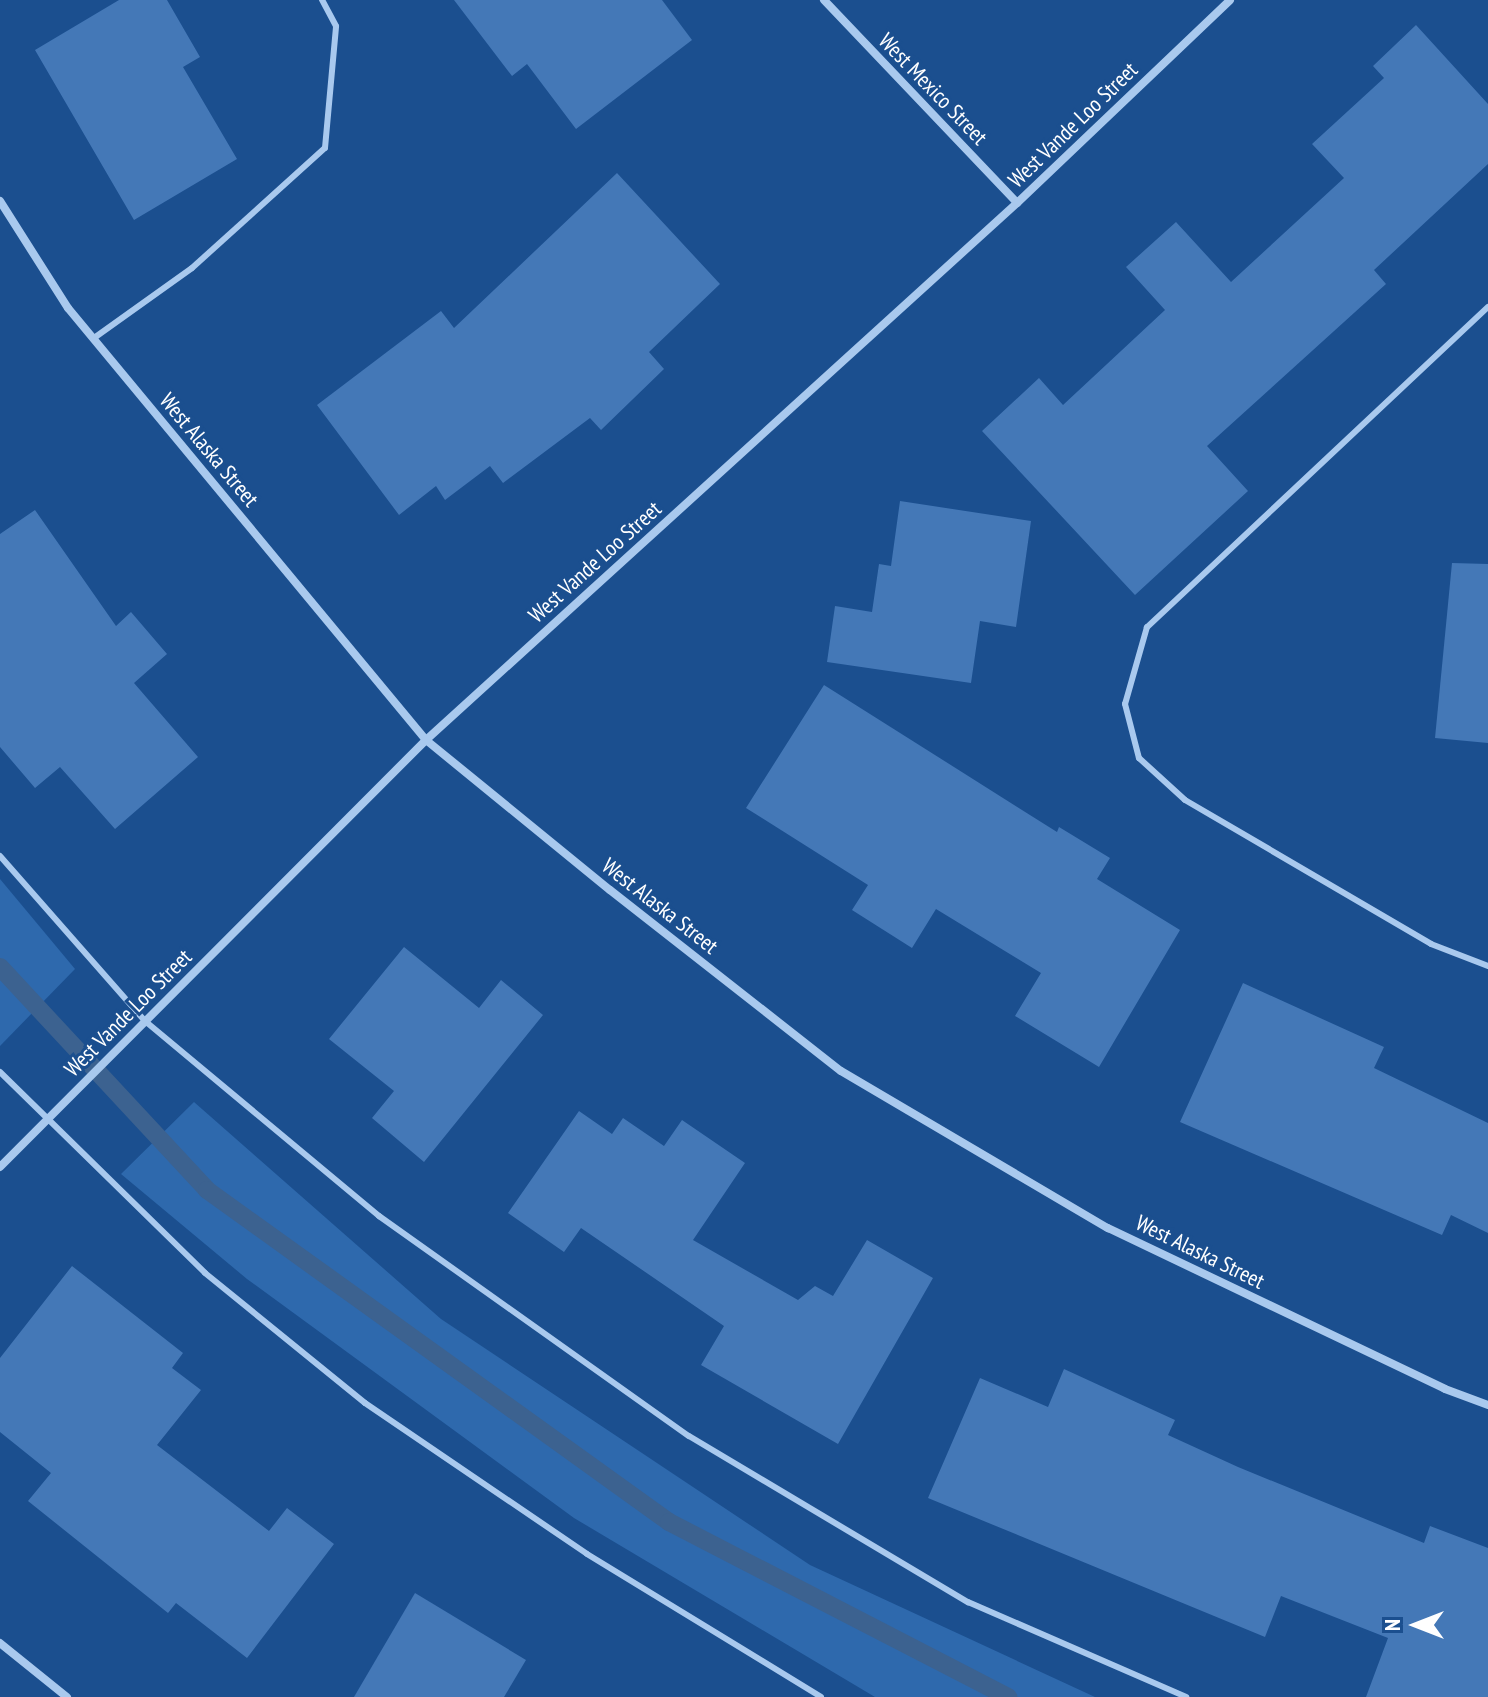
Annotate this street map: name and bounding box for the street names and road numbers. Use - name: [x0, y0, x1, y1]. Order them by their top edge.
- street label: West Mexico Street: [873, 28, 993, 150]
- street label: West Vande Loo Street: [1003, 57, 1143, 193]
- street label: West Alaska Street: [154, 388, 264, 512]
- street label: West Vande Loo Street: [523, 495, 667, 629]
- street label: West Alaska Street: [597, 852, 723, 960]
- street label: West Vande Loo Street: [59, 944, 197, 1082]
- street label: West Alaska Street: [1131, 1209, 1269, 1295]

